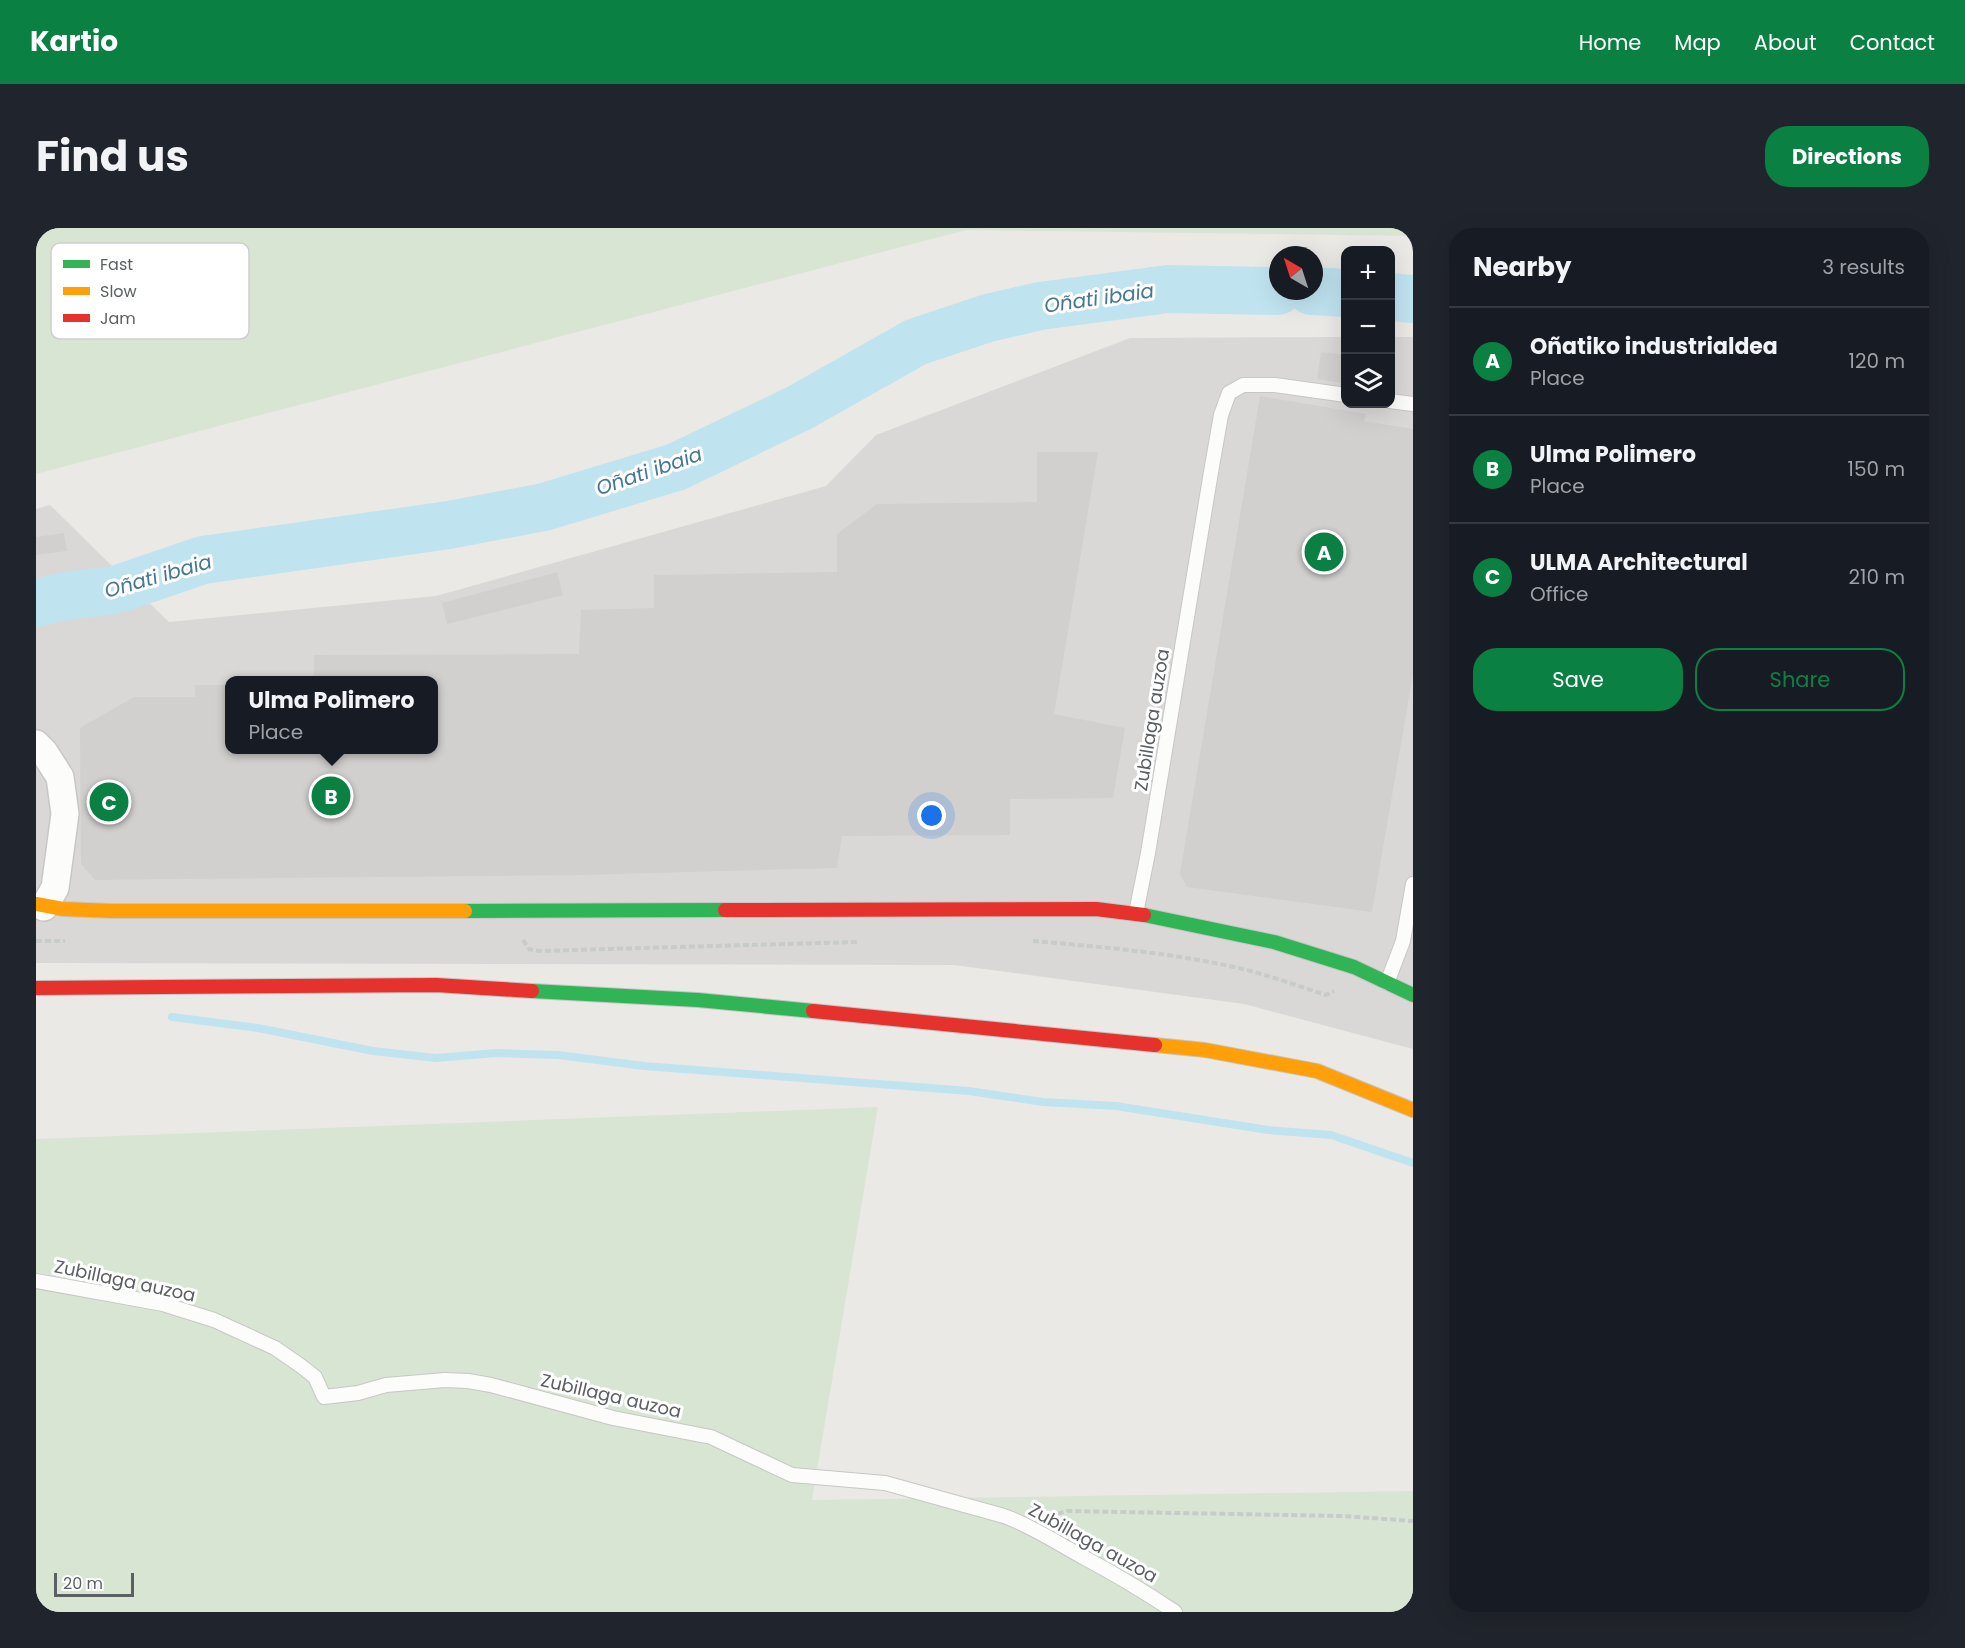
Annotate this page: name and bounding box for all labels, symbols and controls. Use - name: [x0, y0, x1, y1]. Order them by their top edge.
- text: Kartio: [30, 22, 118, 61]
- text: Home: [1579, 28, 1641, 57]
- text: Map: [1674, 28, 1721, 57]
- text: About: [1754, 28, 1817, 57]
- text: Contact: [1850, 28, 1935, 57]
- button: Directions: [1765, 126, 1929, 187]
- text: Find us: [36, 127, 189, 186]
- legend: [51, 243, 249, 339]
- north arrow: [1269, 246, 1323, 300]
- map controls: [1341, 246, 1395, 408]
- button: +: [1341, 246, 1395, 300]
- text: Nearby: [1473, 249, 1571, 285]
- text: Fast: [100, 253, 133, 276]
- text: 3 results: [1822, 253, 1905, 281]
- water label: Oñati ibaia: [1042, 276, 1156, 320]
- text: Slow: [100, 280, 137, 303]
- button: −: [1341, 300, 1395, 354]
- text: Jam: [100, 307, 136, 330]
- text: Oñatiko industrialdea: [1530, 331, 1778, 362]
- text: A: [1485, 347, 1500, 375]
- text: 120 m: [1849, 347, 1905, 375]
- button: layers: [1341, 354, 1395, 408]
- text: Place: [1530, 364, 1585, 392]
- text: Ulma Polimero: [1530, 439, 1696, 470]
- water label: Oñati ibaia: [592, 440, 706, 502]
- text: B: [1486, 455, 1499, 483]
- text: 150 m: [1848, 455, 1905, 483]
- text: Place: [1530, 472, 1585, 500]
- pin: A: [1304, 530, 1344, 574]
- water label: Oñati ibaia: [101, 547, 215, 605]
- text: ULMA Architectural: [1530, 547, 1748, 578]
- text: C: [1485, 563, 1500, 591]
- text: 210 m: [1849, 563, 1905, 591]
- text: Office: [1530, 580, 1588, 608]
- street label: Zubillaga auzoa: [1128, 647, 1175, 793]
- button: Save: [1473, 648, 1683, 711]
- button: Share: [1695, 648, 1905, 711]
- popup: [225, 676, 438, 754]
- text: Ulma Polimero: [249, 685, 414, 716]
- text: Place: [249, 718, 303, 746]
- pin: B: [312, 774, 350, 818]
- pin: C: [90, 780, 128, 824]
- your location: [917, 801, 946, 830]
- street label: Zubillaga auzoa: [52, 1253, 198, 1308]
- street label: Zubillaga auzoa: [538, 1367, 684, 1424]
- street label: Zubillaga auzoa: [1024, 1497, 1162, 1588]
- scale bar: [54, 1570, 134, 1598]
- text: 20 m: [63, 1572, 103, 1595]

